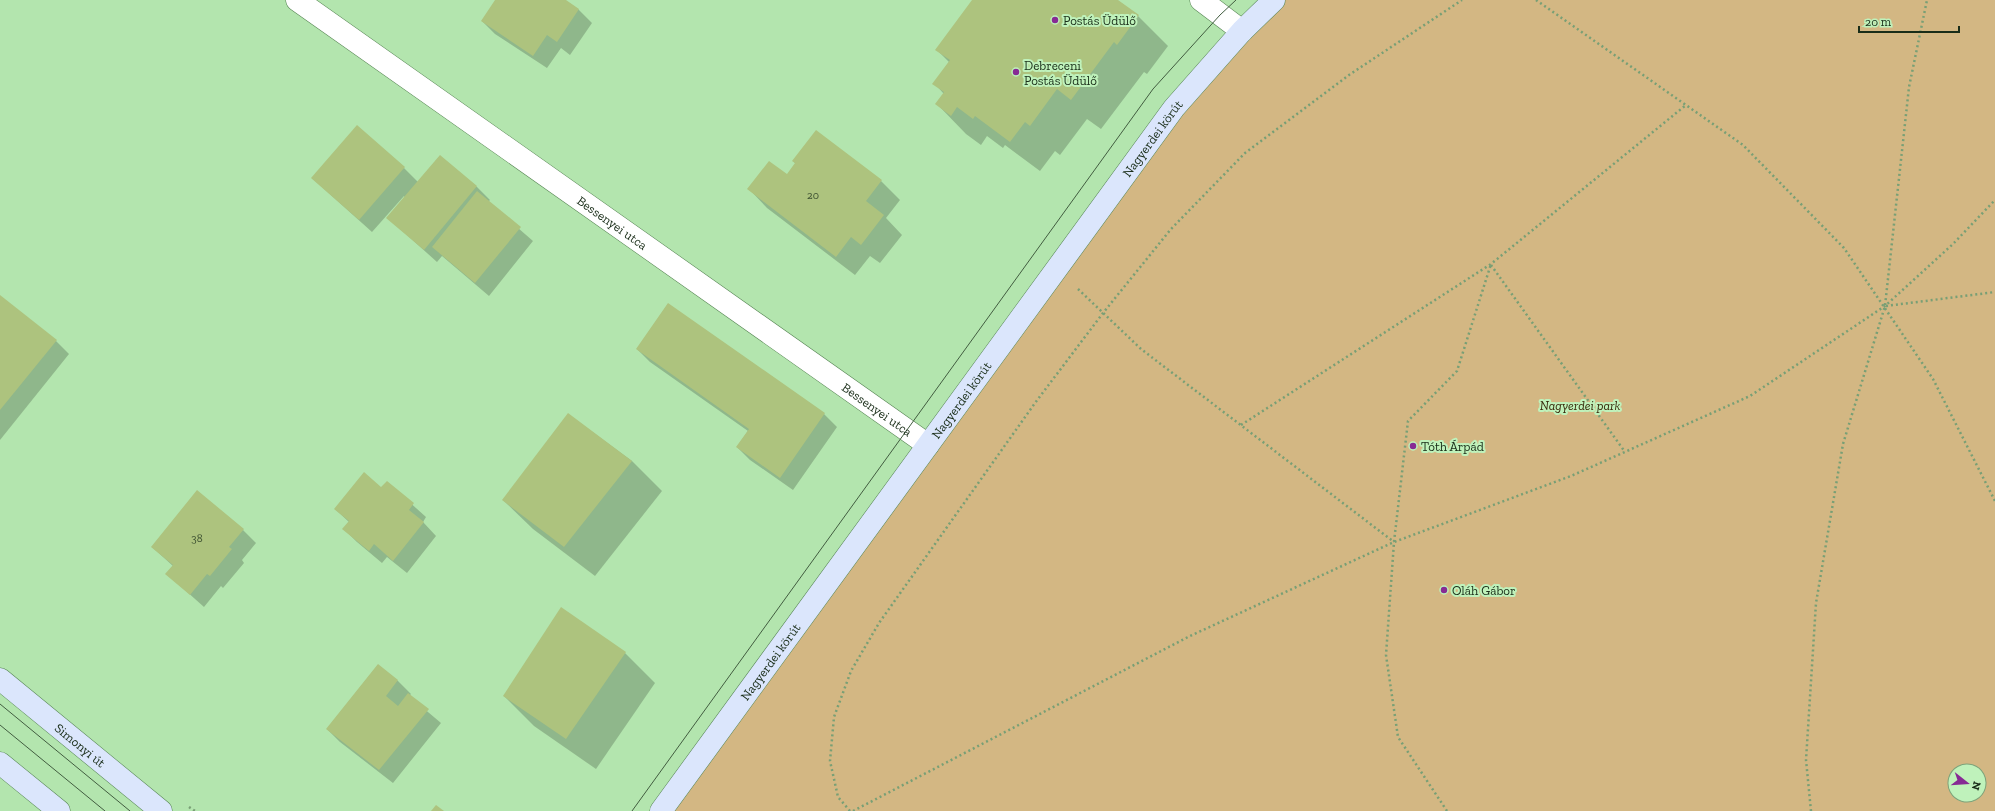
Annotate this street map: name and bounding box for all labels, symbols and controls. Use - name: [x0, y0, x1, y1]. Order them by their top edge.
- scale bar: [1859, 8, 1959, 34]
- place label: Postás Üdülő: [1063, 13, 1136, 28]
- marker: Postás Üdülő: [1050, 15, 1060, 25]
- text: 20 m: [1865, 15, 1892, 29]
- place label: Debreceni Postás Üdülő: [1024, 58, 1097, 88]
- marker: Debreceni Postás Üdülő: [1011, 67, 1021, 77]
- street label: Nagyerdei körút: [1119, 97, 1185, 179]
- house number: 20: [807, 189, 819, 202]
- street label: Bessenyei utca: [574, 193, 651, 253]
- street label: Nagyerdei körút: [928, 358, 994, 441]
- street label: Bessenyei utca: [839, 379, 916, 439]
- park label: Nagyerdei park: [1540, 398, 1620, 413]
- place label: Tóth Árpád: [1421, 439, 1484, 454]
- marker: Tóth Árpád: [1408, 441, 1418, 451]
- house number: 38: [191, 532, 203, 545]
- place label: Oláh Gábor: [1452, 583, 1516, 598]
- marker: Oláh Gábor: [1439, 585, 1449, 595]
- street label: Nagyerdei körút: [737, 620, 803, 703]
- street label: Simonyi út: [52, 720, 109, 770]
- north arrow: [1947, 763, 1987, 803]
- text: N: [1968, 780, 1984, 792]

